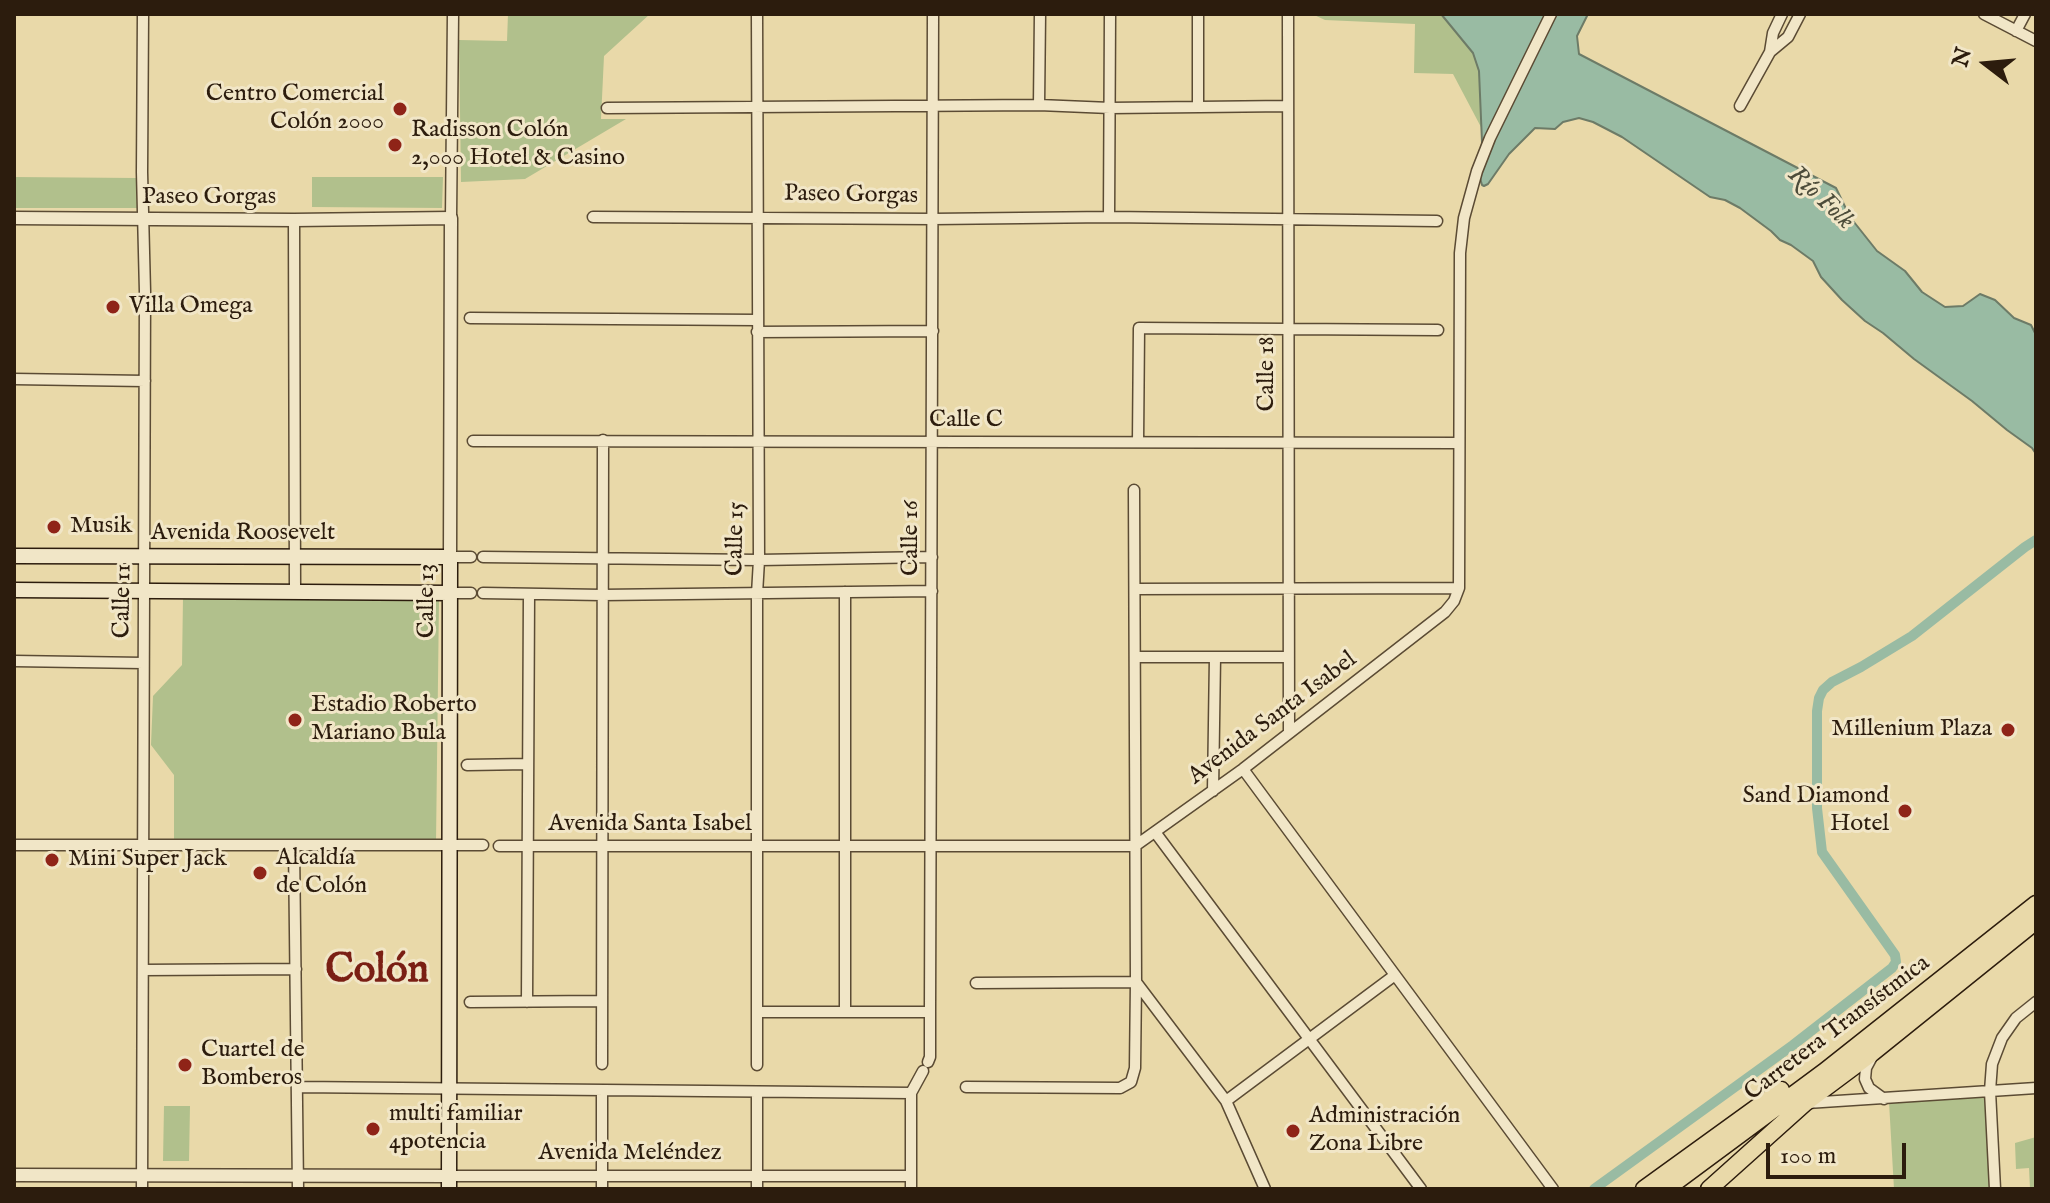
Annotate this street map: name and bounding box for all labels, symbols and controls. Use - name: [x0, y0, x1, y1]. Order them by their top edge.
- north arrow: [1946, 24, 2026, 104]
- text: N: [1947, 44, 1979, 70]
- place label: Centro Comercial Colón 2000: [206, 81, 384, 137]
- marker: Centro Comercial Colón 2000: [391, 100, 409, 118]
- place label: Radisson Colón 2,000 Hotel & Casino: [411, 117, 625, 173]
- marker: Radisson Colón 2,000 Hotel & Casino: [386, 136, 404, 154]
- water label: Río Folk: [1780, 161, 1860, 237]
- street label: Paseo Gorgas: [784, 180, 918, 212]
- street label: Paseo Gorgas: [142, 184, 276, 212]
- place label: Villa Omega: [129, 293, 253, 321]
- marker: Villa Omega: [104, 298, 122, 316]
- street label: Calle 18: [1254, 336, 1282, 412]
- street label: Calle C: [929, 407, 1003, 435]
- street label: Calle 16: [898, 500, 926, 576]
- street label: Calle 15: [722, 502, 752, 576]
- place label: Musik: [70, 513, 132, 541]
- marker: Musik: [45, 518, 63, 536]
- street label: Avenida Roosevelt: [151, 520, 335, 548]
- street label: Calle 11: [109, 563, 139, 639]
- street label: Calle 13: [414, 564, 442, 638]
- street label: Avenida Santa Isabel: [1183, 646, 1363, 792]
- place label: Estadio Roberto Mariano Bula: [311, 692, 477, 748]
- marker: Estadio Roberto Mariano Bula: [286, 711, 304, 729]
- place label: Millenium Plaza: [1831, 716, 1992, 744]
- marker: Millenium Plaza: [1999, 721, 2017, 739]
- place label: Sand Diamond Hotel: [1743, 783, 1889, 839]
- marker: Sand Diamond Hotel: [1896, 802, 1914, 820]
- street label: Avenida Santa Isabel: [548, 811, 752, 839]
- place label: Alcaldía de Colón: [276, 845, 367, 901]
- place label: Mini Super Jack: [68, 846, 227, 874]
- marker: Mini Super Jack: [43, 851, 61, 869]
- marker: Alcaldía de Colón: [251, 864, 269, 882]
- district label: Colón: [325, 949, 429, 997]
- street label: Carretera Transístmica: [1740, 950, 1936, 1108]
- place label: Cuartel de Bomberos: [201, 1037, 305, 1093]
- marker: Cuartel de Bomberos: [176, 1056, 194, 1074]
- place label: multi familiar 4potencia: [389, 1101, 522, 1157]
- place label: Administración Zona Libre: [1309, 1103, 1460, 1159]
- marker: multi familiar 4potencia: [364, 1120, 382, 1138]
- marker: Administración Zona Libre: [1284, 1122, 1302, 1140]
- scale bar: [1770, 1127, 1910, 1177]
- street label: Avenida Meléndez: [538, 1140, 722, 1168]
- text: 100 m: [1780, 1141, 1836, 1172]

